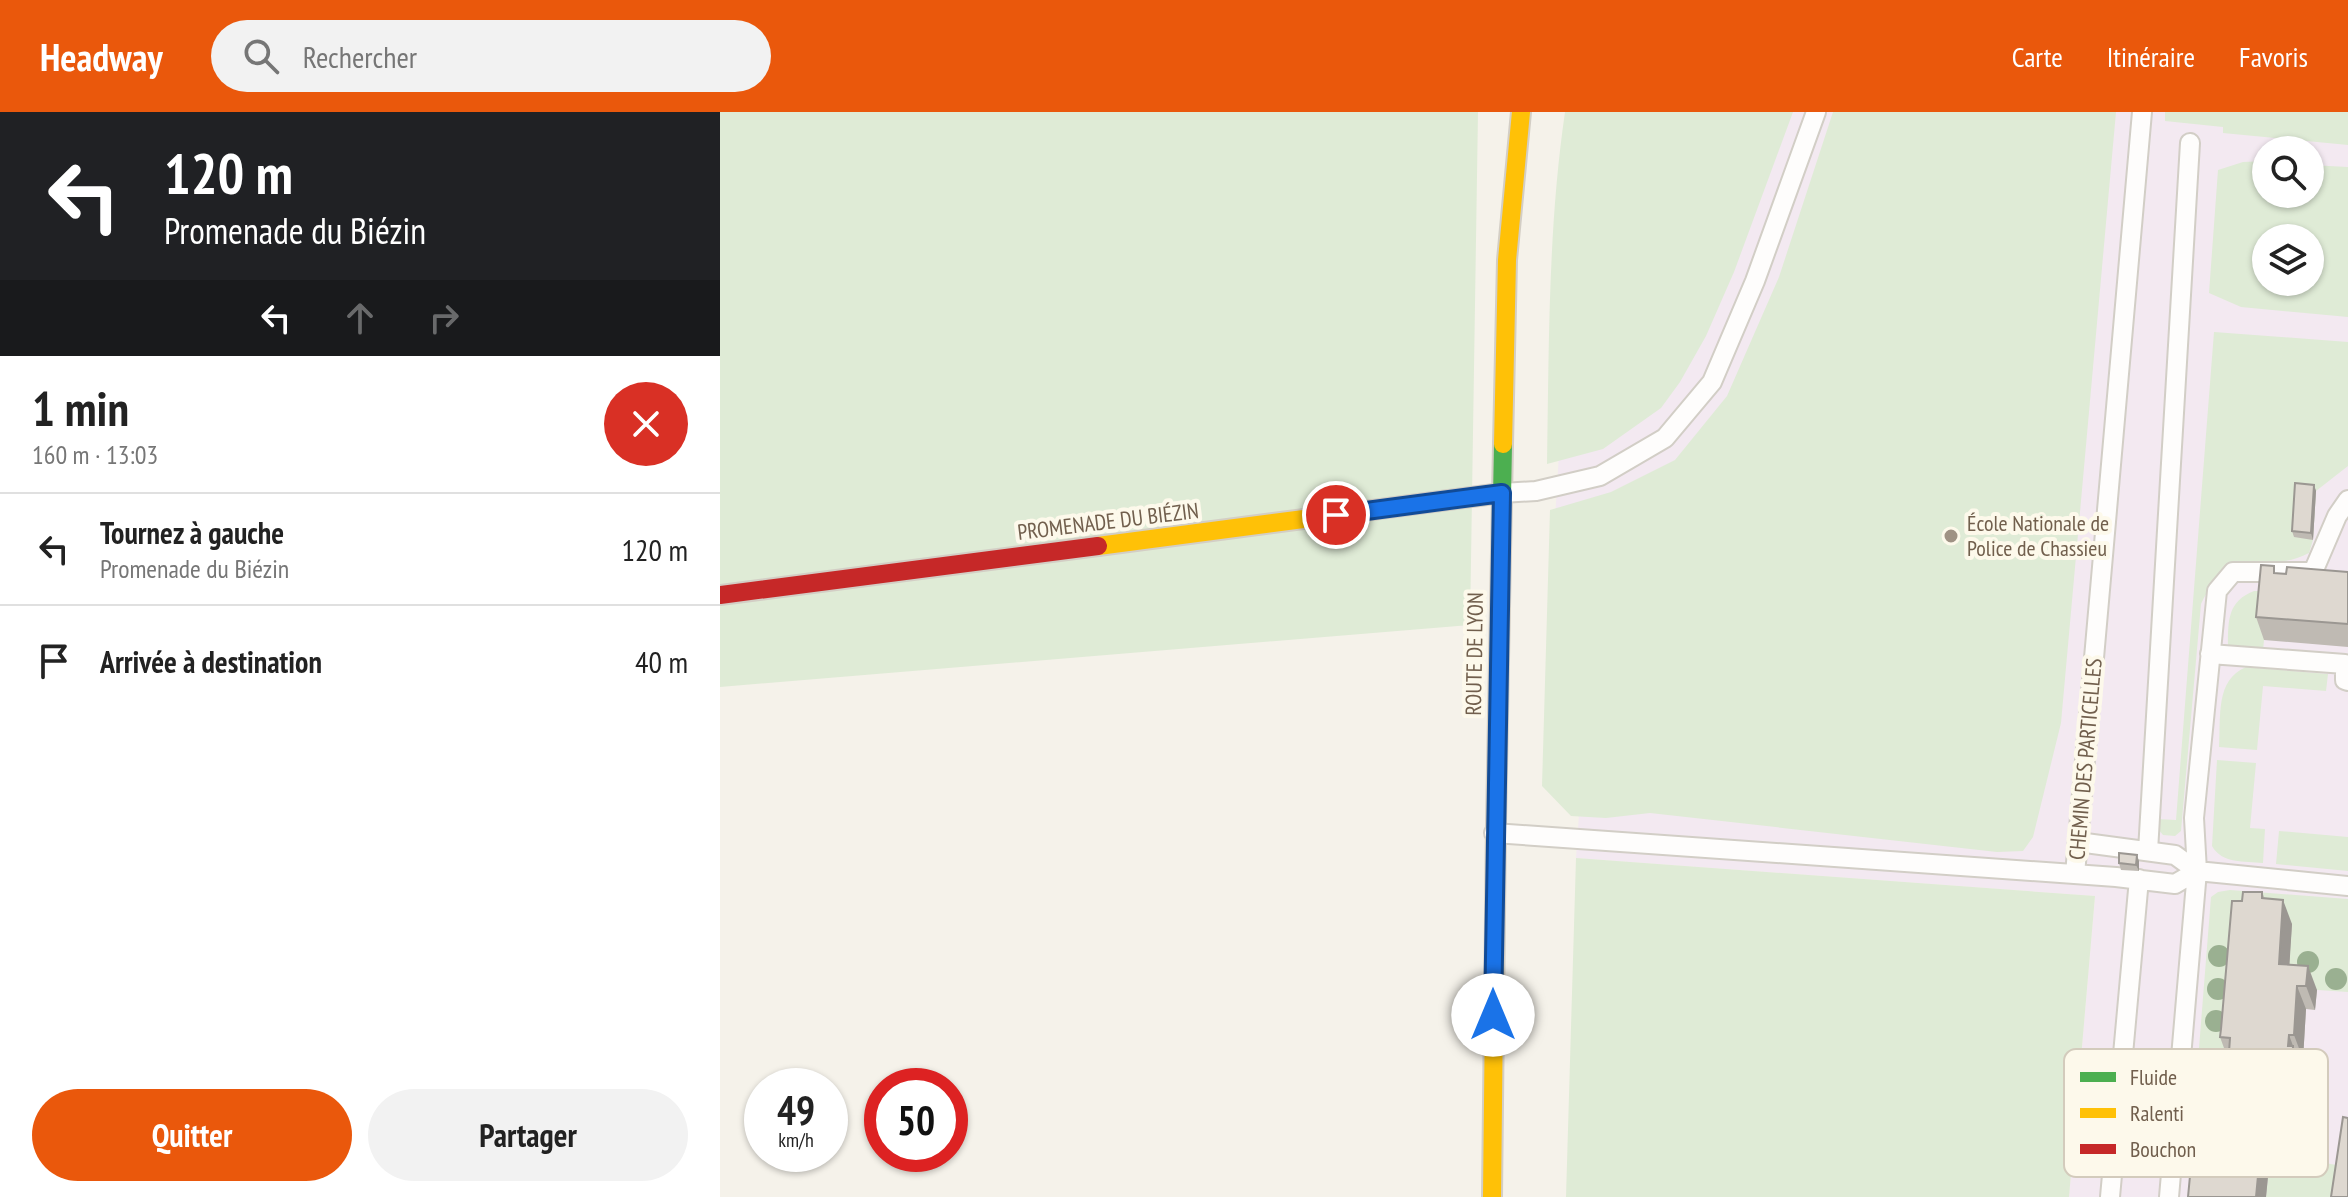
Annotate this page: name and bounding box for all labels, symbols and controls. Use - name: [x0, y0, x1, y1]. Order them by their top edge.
- search box: [211, 20, 771, 92]
- text: Headway: [40, 32, 163, 81]
- icon: search: [239, 34, 283, 78]
- text: Rechercher: [303, 37, 417, 76]
- text: Carte: [2012, 38, 2063, 75]
- text: Itinéraire: [2107, 38, 2195, 75]
- text: Favoris: [2239, 38, 2308, 75]
- map controls: [2252, 136, 2324, 296]
- button: search: [2252, 136, 2324, 208]
- text: 120 m: [164, 137, 293, 209]
- icon: left: [32, 144, 136, 248]
- text: Promenade du Biézin: [164, 207, 426, 254]
- button: layers: [2252, 224, 2324, 296]
- icon: left: [254, 296, 298, 340]
- icon: ahead: [338, 296, 382, 340]
- icon: right: [422, 296, 466, 340]
- text: 1 min: [32, 377, 129, 439]
- button: close: [604, 382, 688, 466]
- text: 160 m · 13:03: [32, 438, 158, 471]
- pin: [1302, 481, 1370, 549]
- icon: arrive: [1314, 493, 1358, 537]
- street label: PROMENADE DU BIÉZIN: [1016, 496, 1200, 546]
- place label: École Nationale de Police de Chassieu: [1967, 509, 2109, 562]
- text: Tournez à gauche: [100, 513, 284, 552]
- icon: left: [32, 527, 76, 571]
- marker: École Nationale de Police de Chassieu: [1942, 527, 1960, 545]
- text: 120 m: [622, 530, 688, 569]
- text: Promenade du Biézin: [100, 552, 289, 585]
- street label: ROUTE DE LYON: [1459, 592, 1489, 716]
- icon: arrive: [32, 639, 76, 683]
- text: Arrivée à destination: [100, 642, 322, 681]
- text: 40 m: [635, 642, 688, 681]
- street label: CHEMIN DES PARTICELLES: [2062, 657, 2108, 861]
- position arrow: [1451, 973, 1535, 1057]
- legend: [2064, 1049, 2328, 1177]
- text: Fluide: [2130, 1063, 2177, 1091]
- speed limit sign: 50: [864, 1068, 968, 1172]
- text: 49: [777, 1084, 815, 1136]
- button: Quitter: [32, 1089, 352, 1181]
- button: Partager: [368, 1089, 688, 1181]
- text: Ralenti: [2130, 1099, 2184, 1127]
- text: km/h: [778, 1127, 814, 1153]
- text: Bouchon: [2130, 1135, 2196, 1163]

